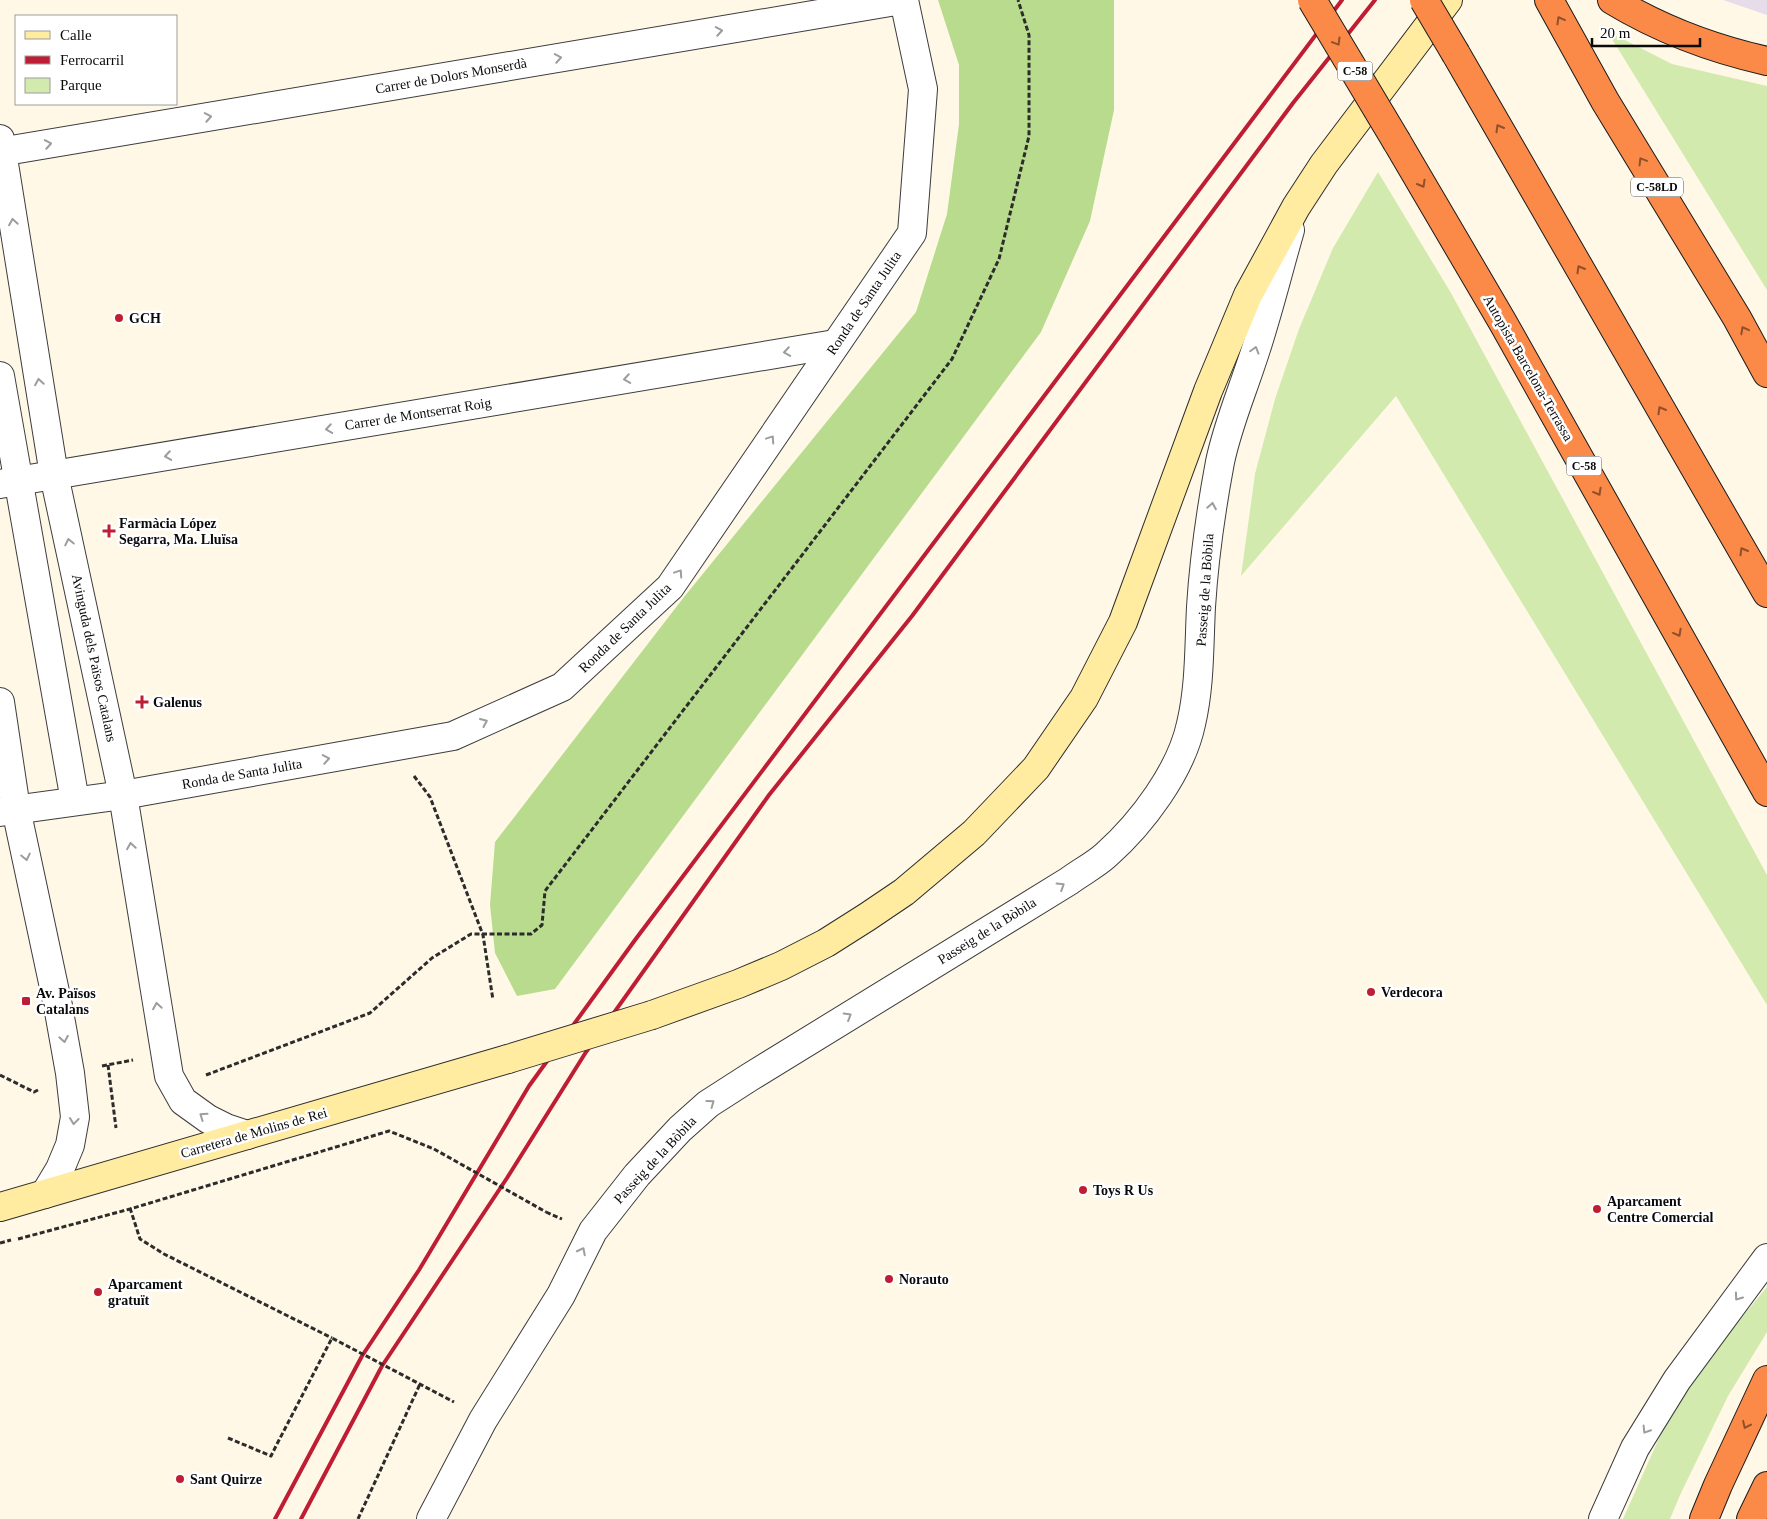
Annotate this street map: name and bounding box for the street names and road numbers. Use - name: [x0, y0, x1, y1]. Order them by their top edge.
- street label: Carrer de Dolors Monserdà: [374, 55, 529, 97]
- road number: C-58: [1338, 61, 1372, 80]
- road number: C-58LD: [1631, 178, 1683, 196]
- street label: Ronda de Santa Julita: [824, 248, 905, 358]
- street label: Autopista Barcelona-Terrassa: [1480, 292, 1576, 444]
- street label: Carrer de Montserrat Roig: [344, 395, 492, 433]
- road number: C-58: [1566, 456, 1602, 476]
- street label: Passeig de la Bòbila: [1194, 532, 1216, 647]
- street label: Avinguda dels Països Catalans: [69, 573, 119, 743]
- street label: Ronda de Santa Julita: [576, 580, 675, 676]
- street label: Ronda de Santa Julita: [181, 756, 304, 792]
- street label: Passeig de la Bòbila: [935, 894, 1040, 967]
- street label: Carretera de Molins de Rei: [179, 1105, 329, 1161]
- street label: Passeig de la Bòbila: [611, 1113, 700, 1206]

